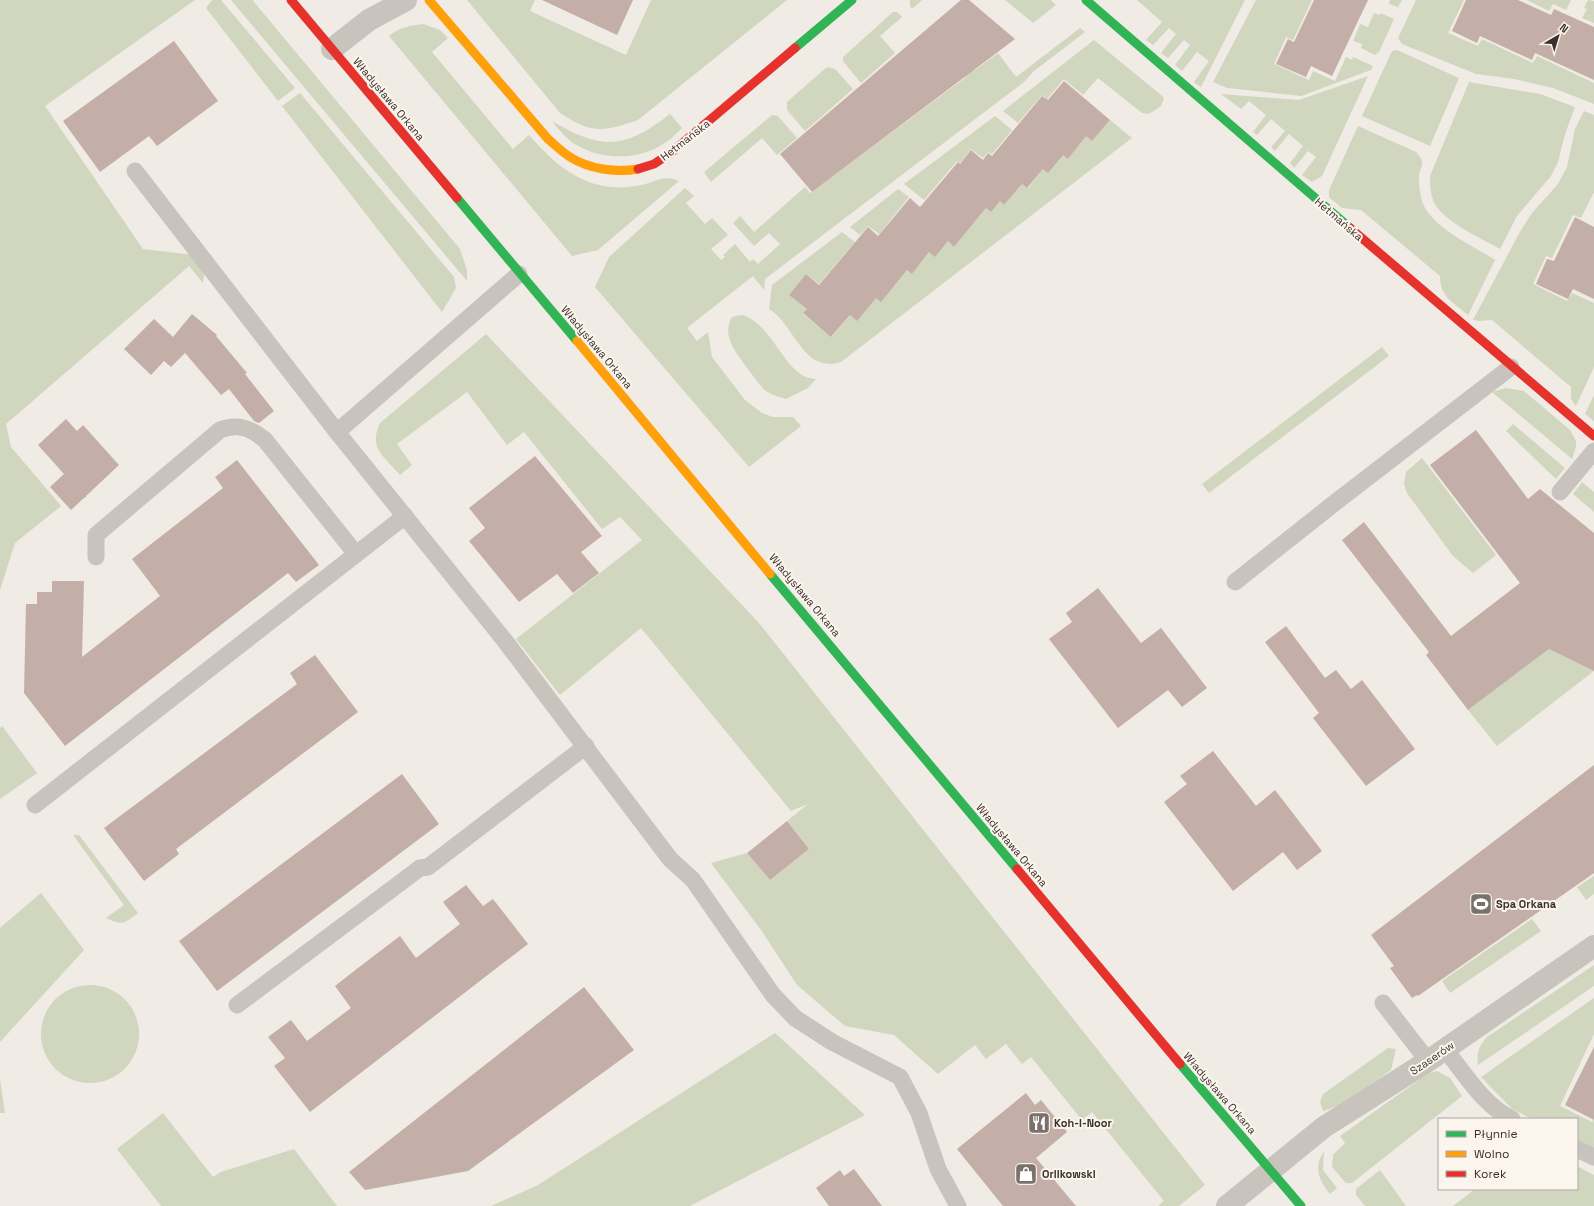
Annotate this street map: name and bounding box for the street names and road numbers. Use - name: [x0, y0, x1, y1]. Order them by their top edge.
- street label: Władysława Orkana: [350, 55, 428, 144]
- street label: Hetmańska: [657, 116, 713, 164]
- street label: Hetmańska: [1312, 194, 1366, 244]
- street label: Władysława Orkana: [558, 303, 636, 392]
- street label: Władysława Orkana: [766, 551, 844, 640]
- street label: Władysława Orkana: [973, 801, 1051, 890]
- street label: Szaserów: [1407, 1038, 1457, 1078]
- street label: Władysława Orkana: [1181, 1049, 1260, 1137]

